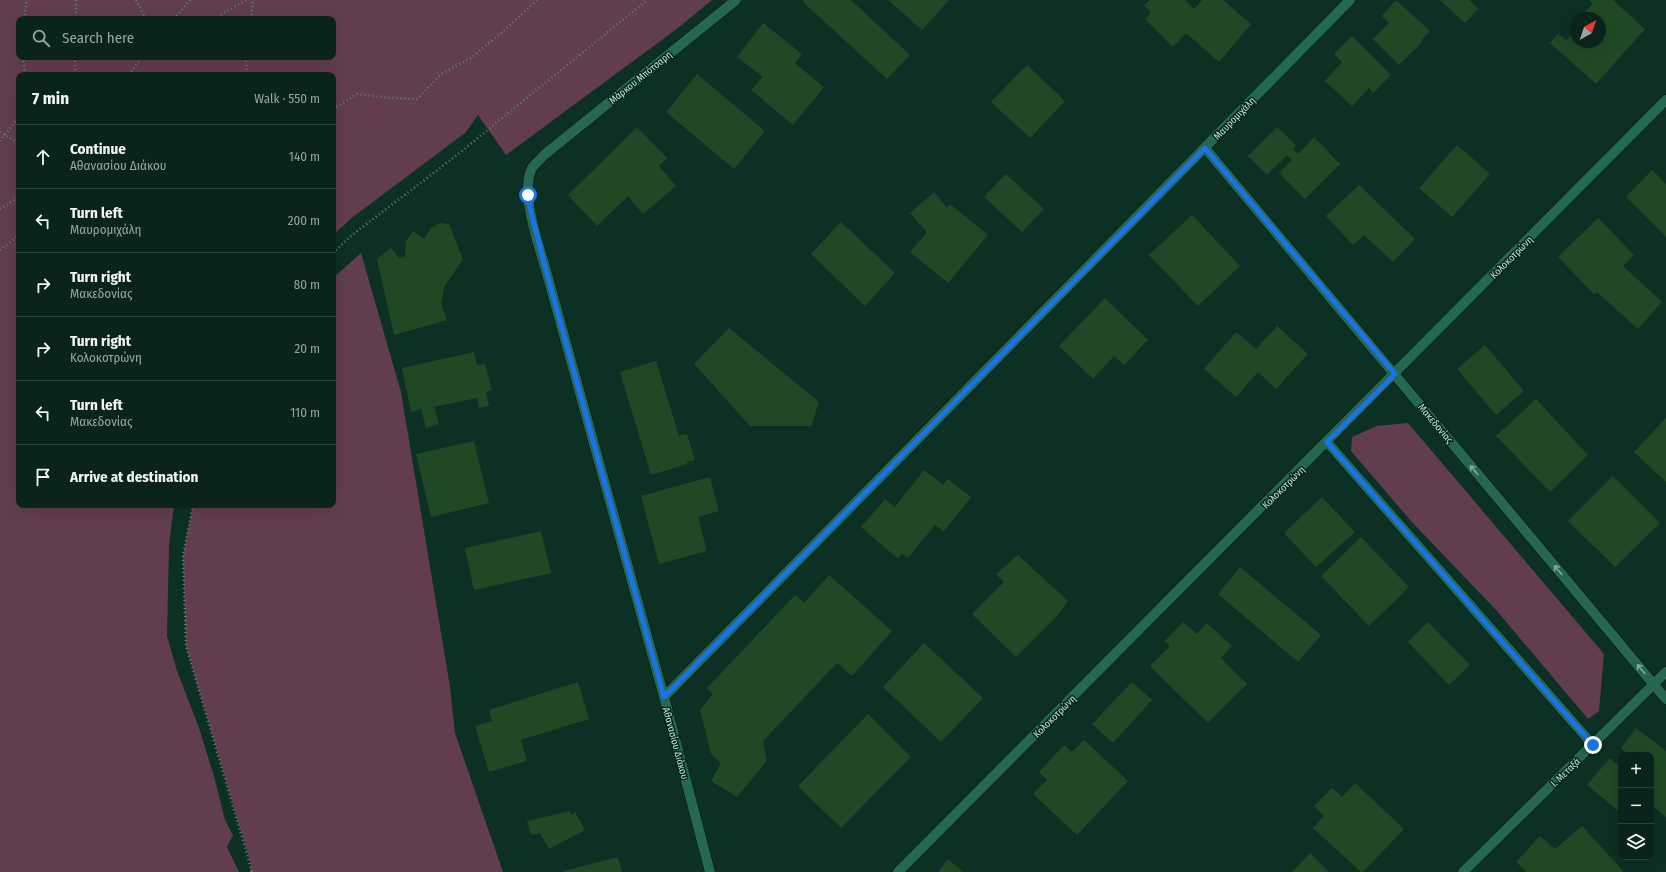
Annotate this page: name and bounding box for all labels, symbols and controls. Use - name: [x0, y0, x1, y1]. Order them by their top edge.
- north arrow: [1570, 12, 1606, 48]
- search box: [16, 16, 336, 60]
- icon: search: [30, 27, 52, 49]
- text: Search here: [62, 29, 134, 47]
- street label: Μάρκου Μπότσαρη: [606, 48, 675, 107]
- text: 7 min: [32, 88, 69, 109]
- text: Walk · 550 m: [254, 91, 320, 106]
- street label: Μαυρομιχάλη: [1211, 94, 1258, 143]
- text: Continue: [70, 140, 126, 158]
- icon: ahead: [32, 146, 54, 168]
- text: 140 m: [289, 149, 320, 164]
- text: Αθανασίου Διάκου: [70, 158, 167, 173]
- route start: [519, 186, 537, 204]
- text: Turn left: [70, 204, 123, 222]
- icon: left: [32, 210, 54, 232]
- text: 200 m: [288, 213, 320, 228]
- text: Μαυρομιχάλη: [70, 222, 141, 237]
- street label: Κολοκοτρώνη: [1487, 233, 1535, 281]
- text: Turn right: [70, 268, 131, 286]
- icon: right: [32, 274, 54, 296]
- text: 80 m: [294, 277, 320, 292]
- text: Μακεδονίας: [70, 286, 132, 301]
- text: Turn right: [70, 332, 131, 350]
- icon: right: [32, 338, 54, 360]
- text: 20 m: [294, 341, 320, 356]
- text: Κολοκοτρώνη: [70, 350, 142, 365]
- text: Turn left: [70, 396, 123, 414]
- street label: Μακεδονίας: [1415, 401, 1457, 446]
- icon: left: [32, 402, 54, 424]
- text: 110 m: [290, 405, 320, 420]
- text: Μακεδονίας: [70, 414, 132, 429]
- street label: Κολοκοτρώνη: [1259, 463, 1307, 511]
- one-way arrow: [1470, 465, 1479, 475]
- icon: arrive: [32, 466, 54, 488]
- text: Arrive at destination: [70, 468, 198, 486]
- one-way arrow: [1553, 564, 1562, 575]
- one-way arrow: [1637, 664, 1645, 675]
- street label: Κολοκοτρώνη: [1030, 692, 1078, 740]
- street label: Αθανασίου Διάκου: [660, 706, 691, 781]
- route end: [1584, 736, 1602, 754]
- map controls: [1618, 752, 1654, 860]
- button: +: [1618, 752, 1654, 788]
- street label: Ι. Μεταξά: [1548, 755, 1583, 790]
- button: −: [1618, 788, 1654, 824]
- button: layers: [1618, 824, 1654, 860]

